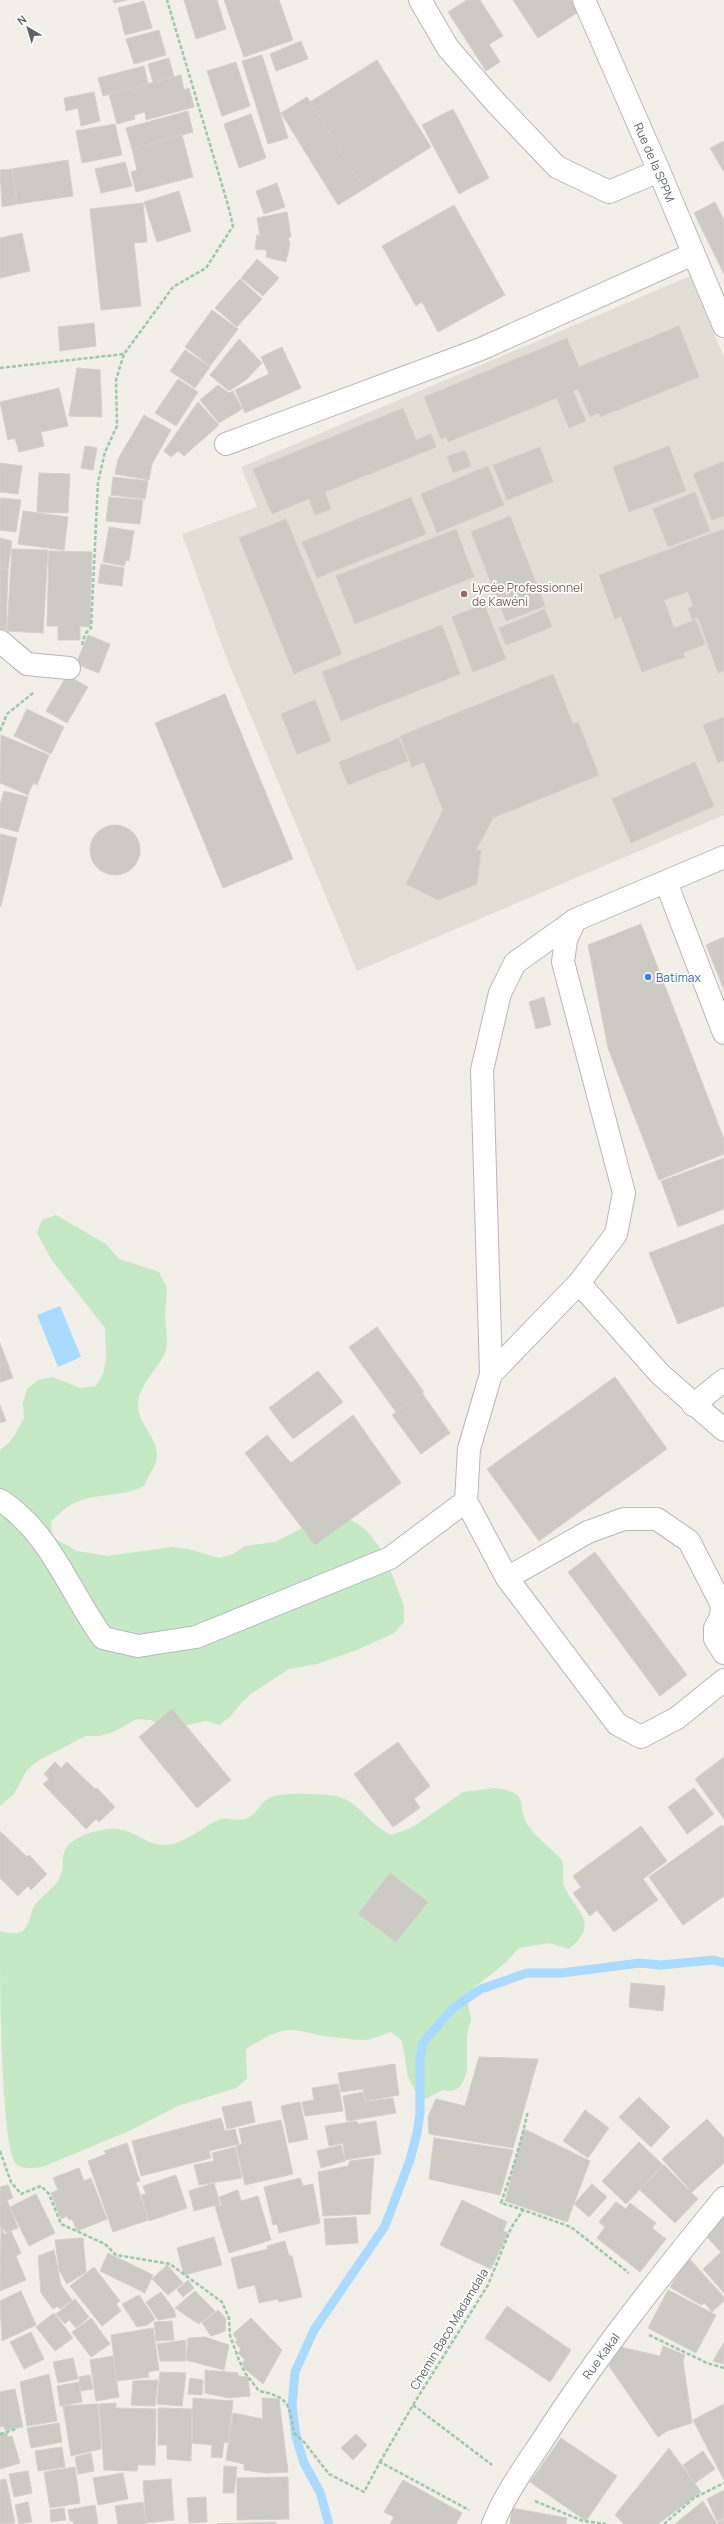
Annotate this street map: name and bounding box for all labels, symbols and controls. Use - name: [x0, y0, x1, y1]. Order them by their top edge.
- north arrow: [8, 8, 48, 48]
- text: N: [14, 11, 29, 28]
- street label: Rue de la SPPM: [630, 120, 679, 204]
- place label: Lycée Professionnel de Kawéni: [472, 579, 583, 610]
- marker: Lycée Professionnel de Kawéni: [459, 589, 469, 599]
- place label: Batimax: [656, 969, 701, 986]
- marker: Batimax: [643, 972, 653, 982]
- street label: Chemin Baco Madamdala: [406, 2265, 492, 2393]
- street label: Rue Kakal: [578, 2329, 623, 2382]

